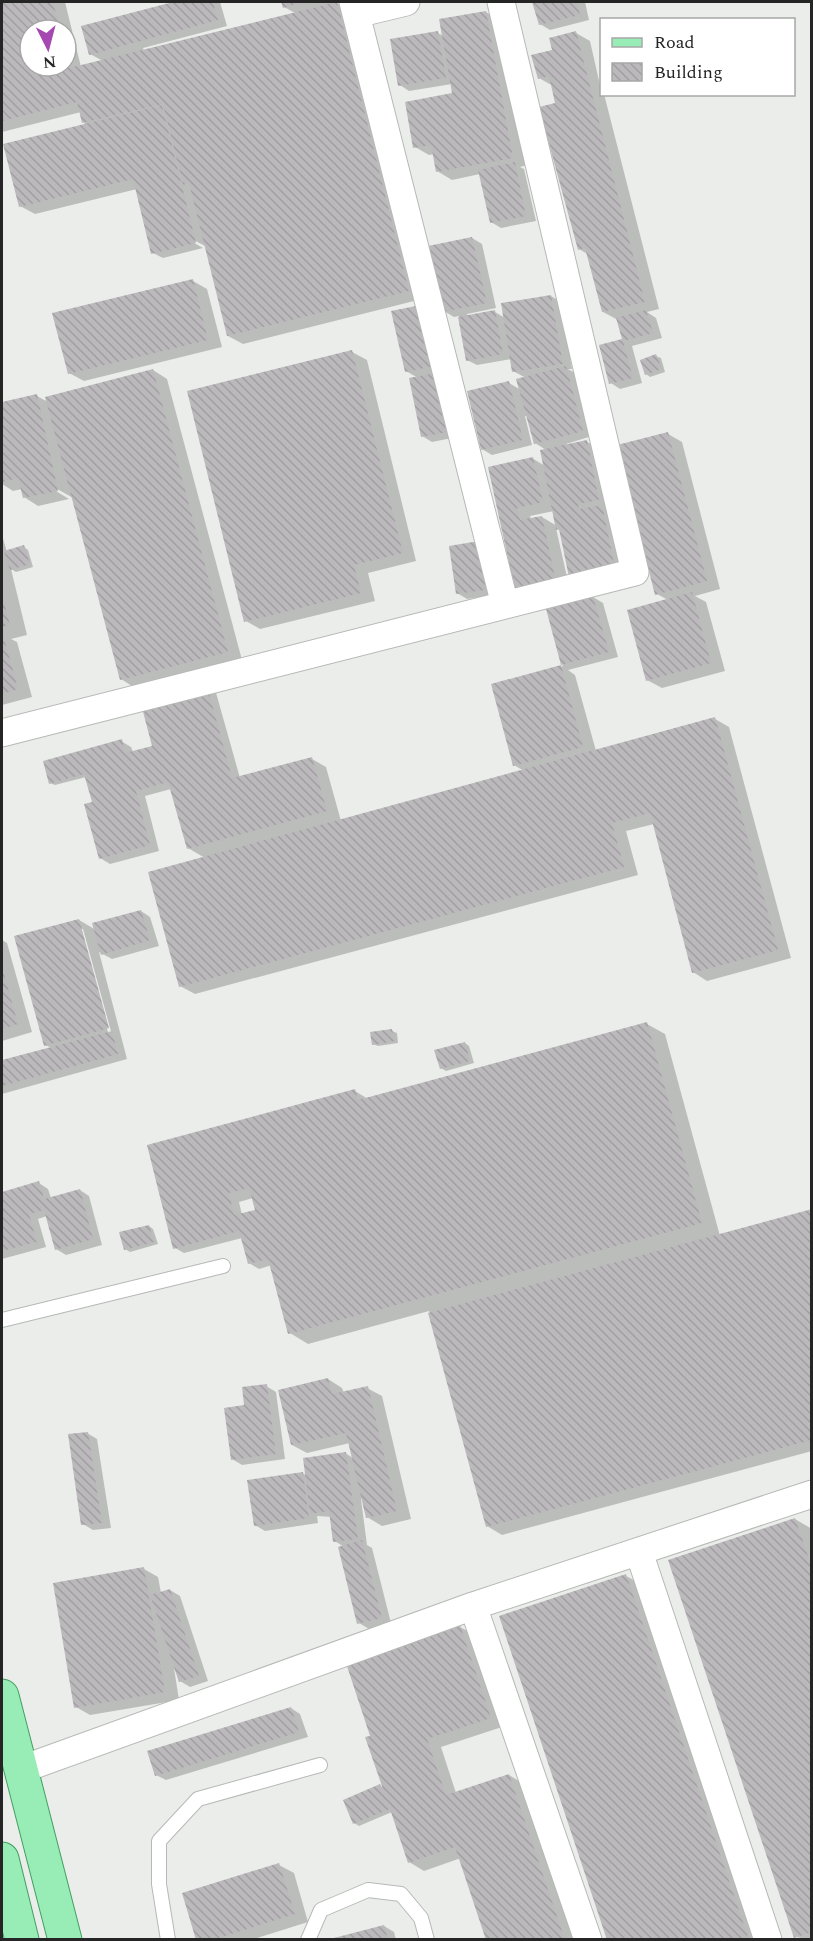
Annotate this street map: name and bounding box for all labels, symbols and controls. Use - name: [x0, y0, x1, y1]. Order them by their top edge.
- north arrow: [18, 18, 78, 78]
- legend: [600, 18, 795, 96]
- text: Road: [654, 29, 695, 56]
- text: N: [42, 49, 57, 75]
- text: Building: [654, 59, 723, 86]

